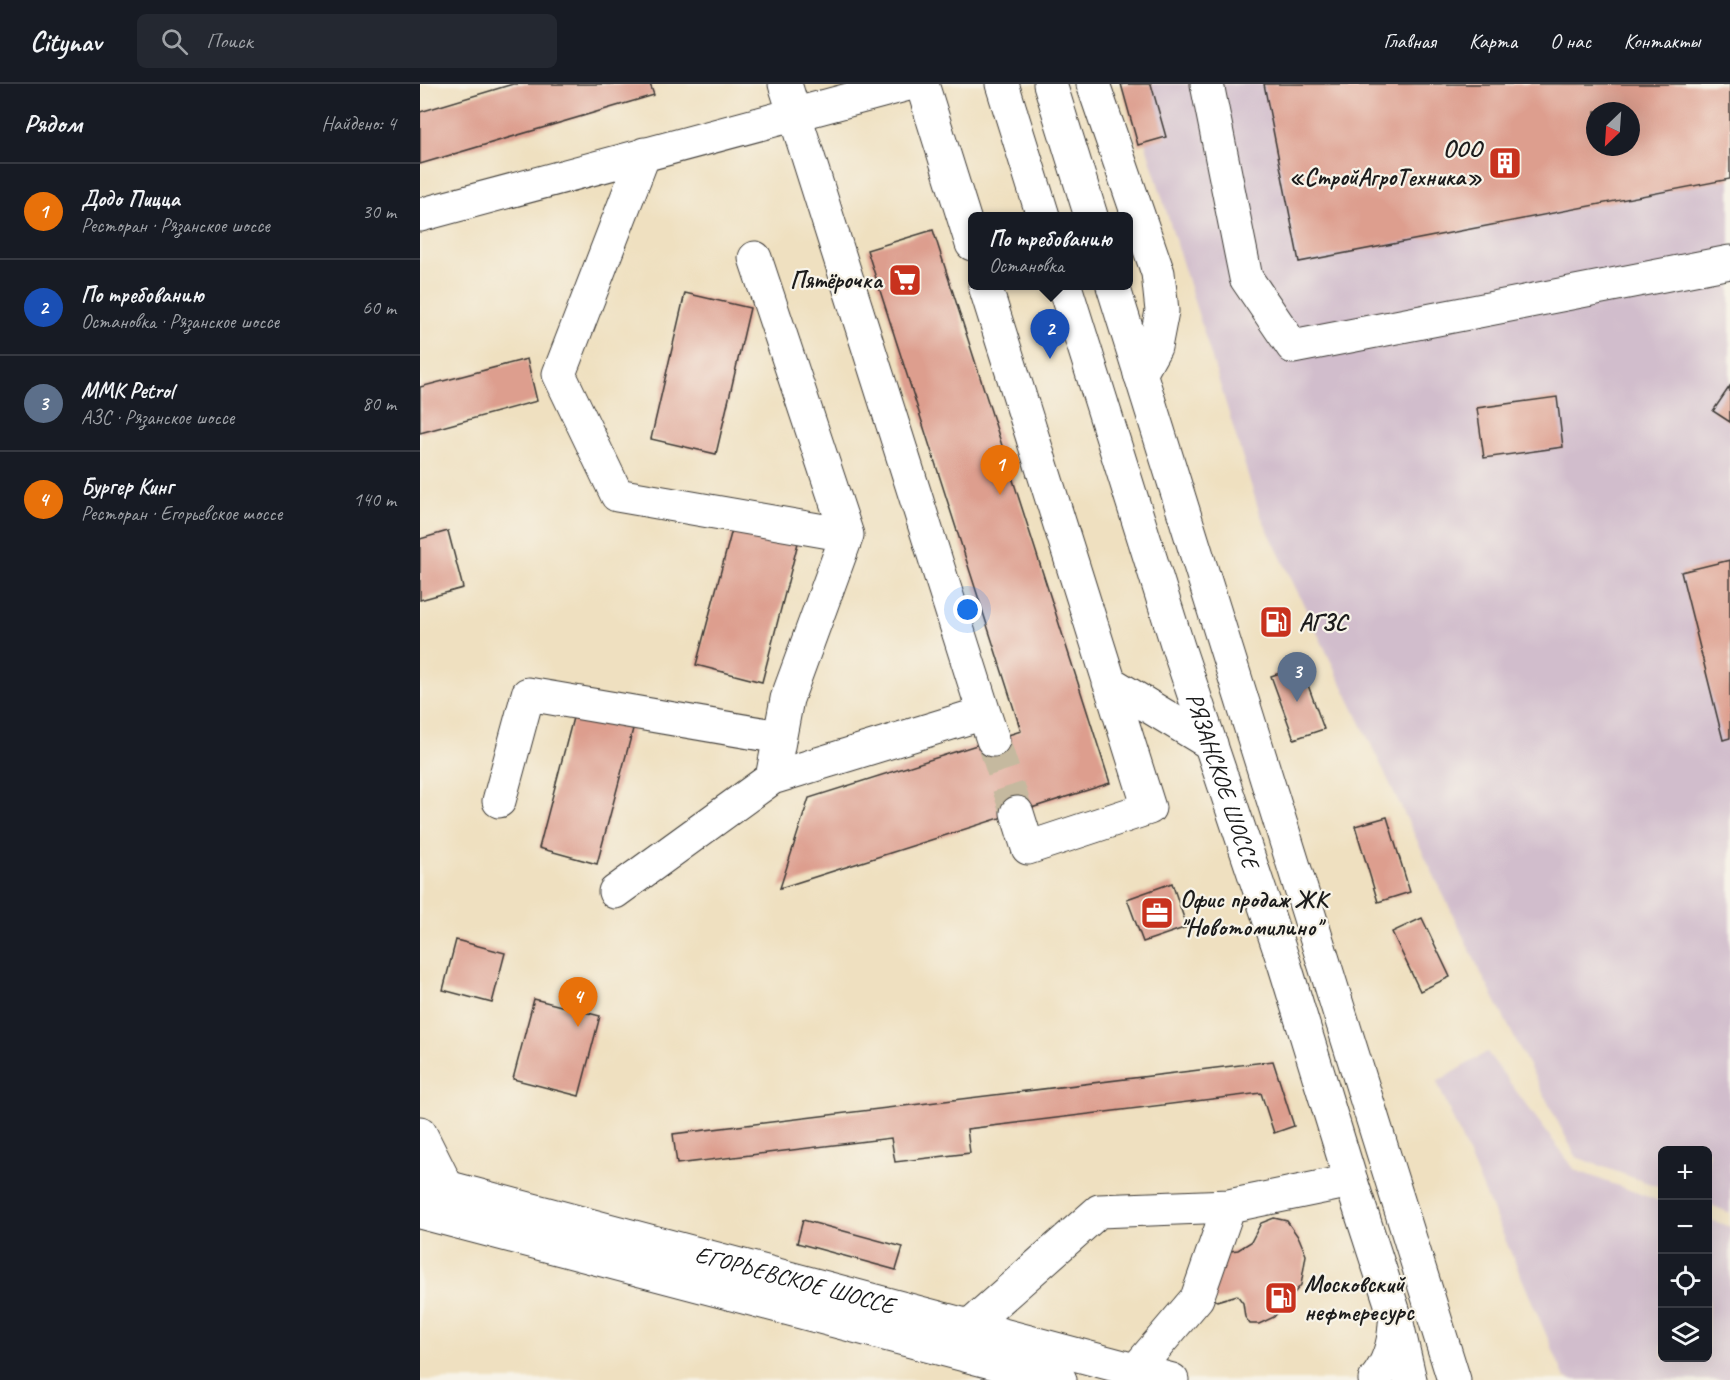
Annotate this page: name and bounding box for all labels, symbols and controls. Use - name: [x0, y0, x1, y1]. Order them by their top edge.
- search box: [137, 14, 557, 68]
- text: Citynav: [30, 24, 101, 59]
- icon: search: [158, 25, 191, 58]
- text: Поиск: [206, 27, 253, 55]
- text: Главная: [1383, 28, 1436, 54]
- text: Карта: [1469, 28, 1517, 54]
- text: О нас: [1550, 28, 1591, 54]
- text: Контакты: [1624, 28, 1700, 54]
- north arrow: [1586, 102, 1640, 156]
- text: Рядом: [24, 107, 82, 140]
- text: Найдено: 4: [321, 111, 396, 136]
- place label: ООО «СтройАгроТехника»: [1289, 134, 1485, 192]
- building icon: ООО «СтройАгроТехника»: [1487, 145, 1523, 181]
- text: Додо Пицца: [81, 185, 179, 213]
- text: 1: [39, 199, 48, 224]
- text: 30 m: [362, 199, 396, 224]
- popup: [968, 212, 1133, 290]
- text: Ресторан · Рязанское шоссе: [81, 213, 270, 238]
- text: По требованию: [989, 225, 1112, 253]
- text: Остановка: [989, 253, 1064, 278]
- supermarket icon: Пятёрочка: [887, 262, 923, 298]
- place label: Пятёрочка: [790, 265, 883, 295]
- text: По требованию: [81, 281, 204, 309]
- text: 2: [39, 295, 48, 320]
- text: 60 m: [362, 295, 396, 320]
- text: Остановка · Рязанское шоссе: [81, 309, 279, 334]
- pin: 2: [1030, 310, 1070, 359]
- text: MMK Petrol: [81, 377, 174, 405]
- text: 3: [39, 391, 48, 416]
- text: 80 m: [362, 391, 396, 416]
- text: АЗС · Рязанское шоссе: [81, 405, 234, 430]
- pin: 1: [980, 446, 1020, 495]
- text: Бургер Кинг: [81, 473, 173, 501]
- text: 4: [39, 487, 48, 512]
- text: 140 m: [353, 487, 396, 512]
- text: Ресторан · Егорьевское шоссе: [81, 501, 282, 526]
- your location: [953, 595, 982, 624]
- fuel station icon: АГЗС: [1258, 604, 1294, 640]
- place label: АГЗС: [1299, 607, 1350, 637]
- pin: 3: [1278, 652, 1316, 702]
- street label: РЯЗАНСКОЕ ШОССЕ: [1179, 689, 1267, 875]
- place label: Офис продаж ЖК "Новотомилино": [1180, 884, 1331, 942]
- office icon: Офис продаж ЖК "Новотомилино": [1139, 895, 1175, 931]
- pin: 4: [558, 978, 598, 1027]
- map controls: [1658, 1146, 1712, 1362]
- button: +: [1658, 1146, 1712, 1200]
- button: −: [1658, 1200, 1712, 1254]
- street label: ЕГОРЬЕВСКОЕ ШОССЕ: [692, 1239, 901, 1321]
- button: locate: [1658, 1254, 1712, 1308]
- place label: Московский нефтересурс: [1304, 1269, 1415, 1327]
- fuel station icon: Московский нефтересурс: [1263, 1280, 1299, 1316]
- button: layers: [1658, 1308, 1712, 1362]

